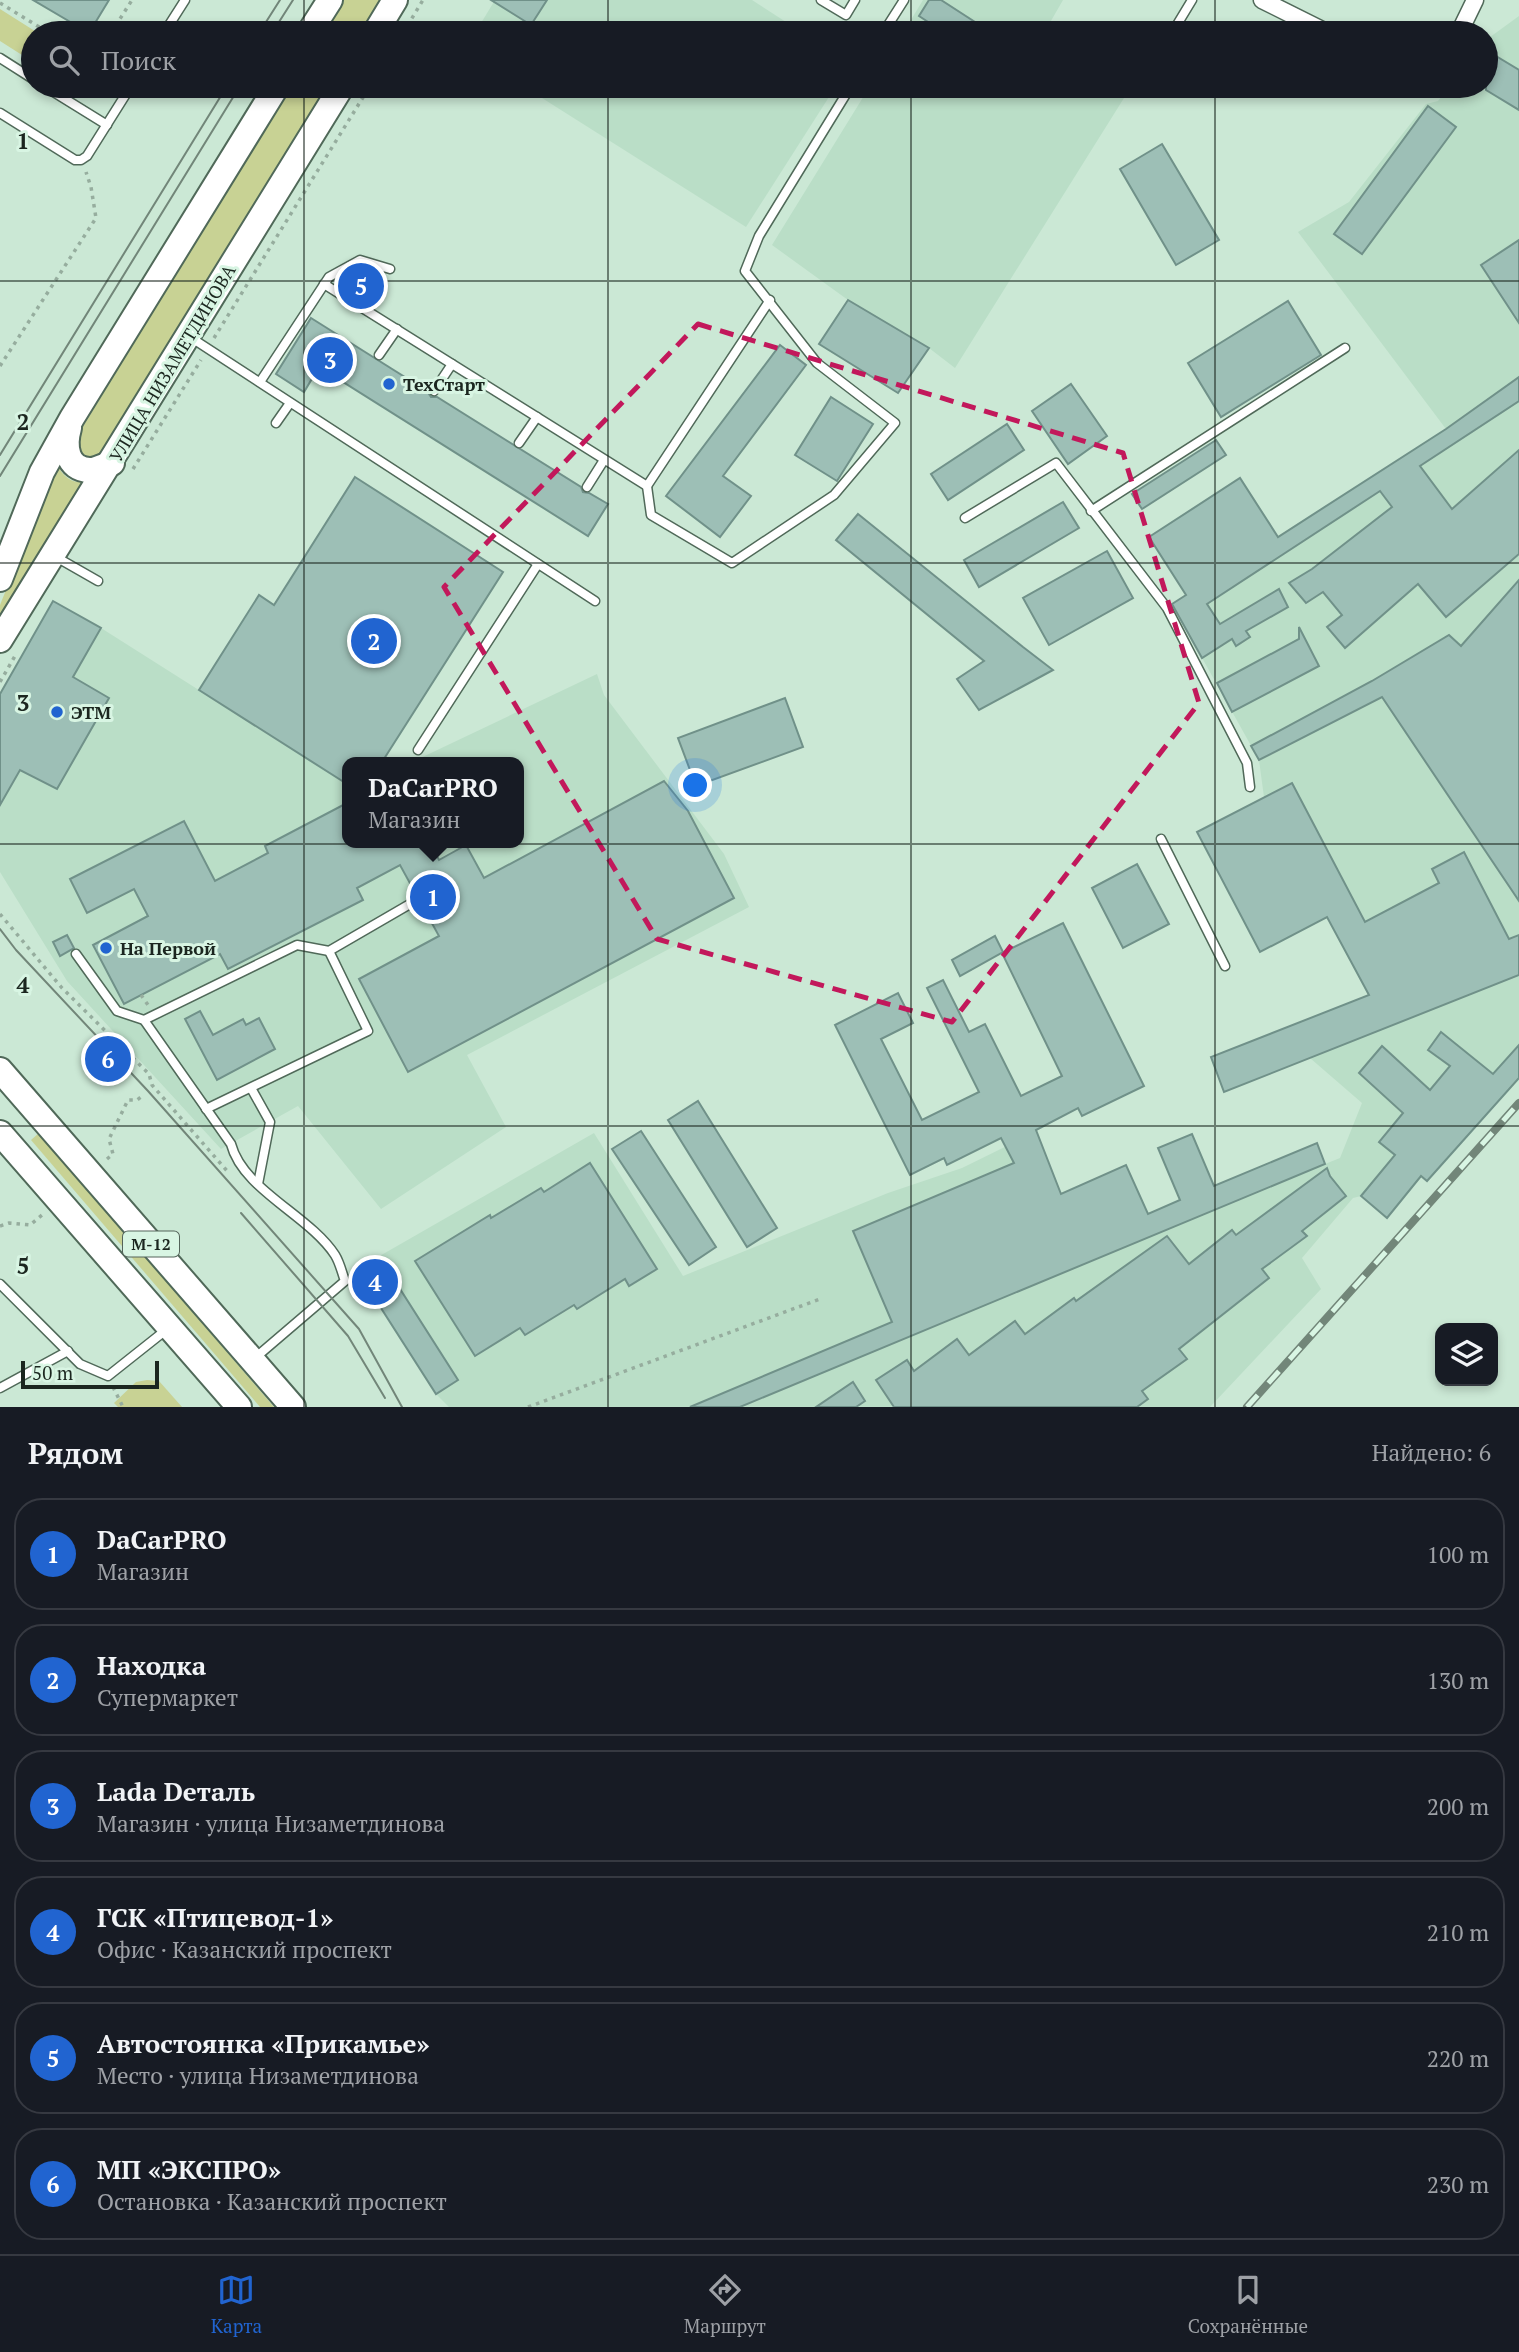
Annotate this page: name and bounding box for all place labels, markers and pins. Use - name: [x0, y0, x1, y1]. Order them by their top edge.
- pin: 5: [338, 260, 384, 312]
- pin: 3: [307, 334, 353, 386]
- place label: ТехСтарт: [403, 372, 485, 396]
- marker: ТехСтарт: [381, 376, 397, 392]
- pin: 2: [351, 615, 397, 667]
- place label: ЭТМ: [71, 700, 111, 724]
- marker: ЭТМ: [49, 704, 65, 720]
- pin: 1: [410, 871, 456, 923]
- place label: На Первой: [120, 936, 216, 960]
- marker: На Первой: [98, 940, 114, 956]
- pin: 6: [85, 1033, 131, 1085]
- pin: 4: [352, 1256, 398, 1308]

